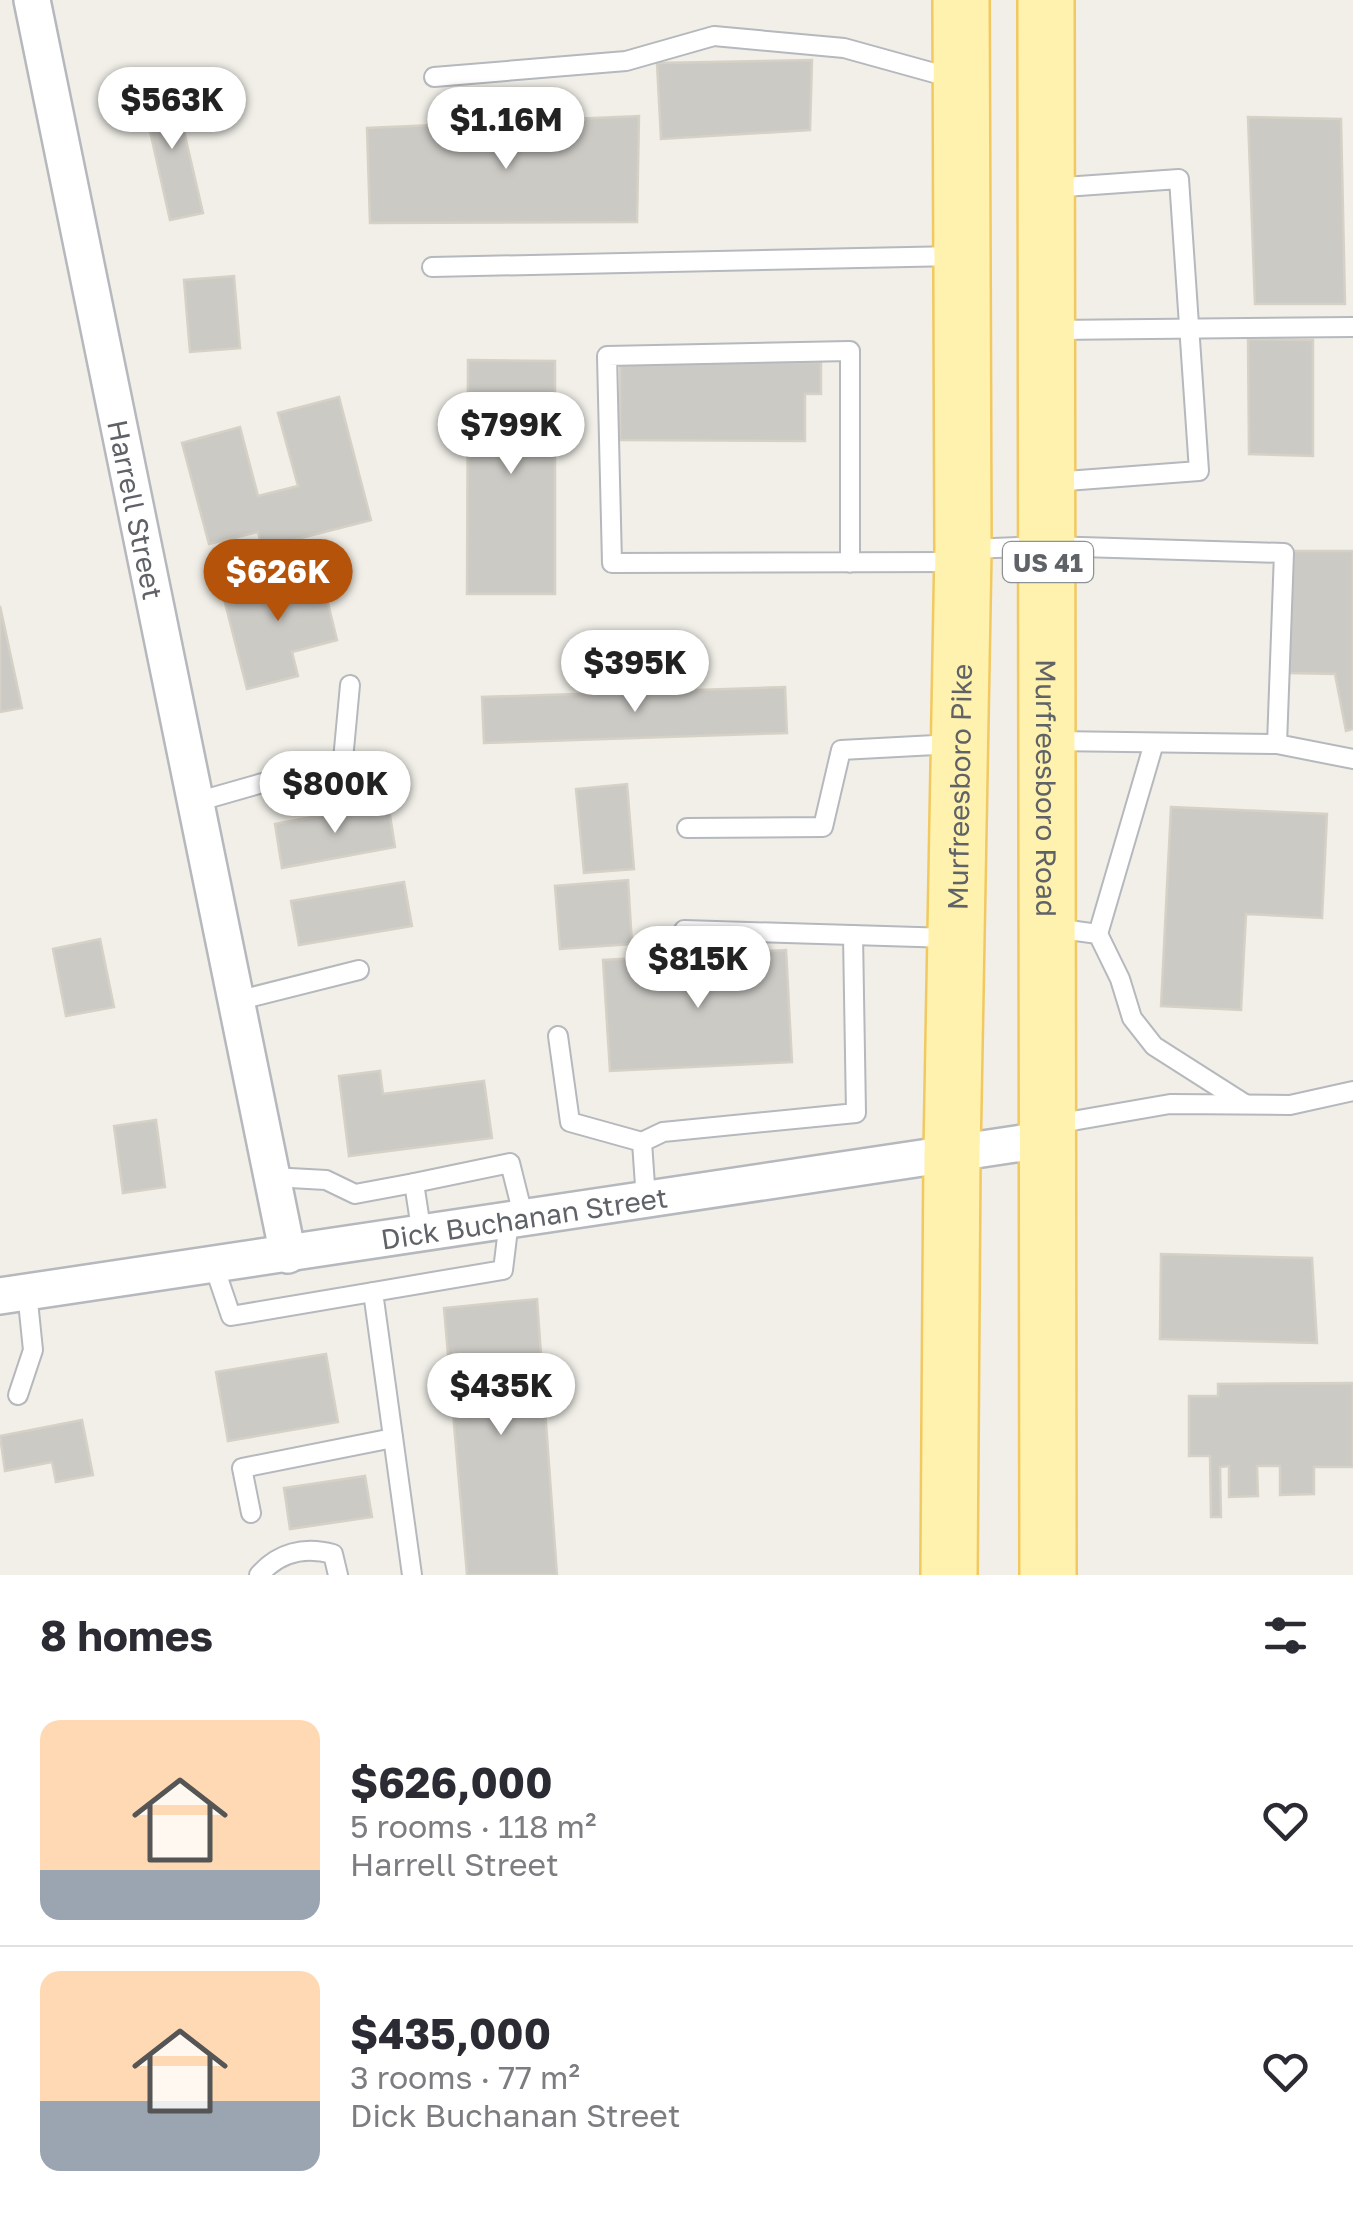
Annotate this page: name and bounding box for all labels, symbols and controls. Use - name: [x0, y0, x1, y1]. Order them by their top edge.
- pin: $563K: [102, 67, 242, 152]
- text: $563K: [120, 80, 224, 118]
- pin: $1.16M: [425, 87, 587, 172]
- text: $1.16M: [449, 100, 563, 138]
- pin: $799K: [441, 392, 581, 477]
- text: $799K: [460, 405, 562, 443]
- street label: Harrell Street: [101, 417, 170, 602]
- pin: $626K: [208, 539, 348, 624]
- road number: US 41: [1003, 542, 1093, 582]
- text: $626K: [226, 552, 330, 590]
- pin: $395K: [565, 630, 705, 715]
- text: $395K: [583, 643, 687, 681]
- street label: Murfreesboro Road: [1030, 659, 1064, 917]
- street label: Murfreesboro Pike: [940, 663, 977, 911]
- pin: $800K: [265, 751, 405, 836]
- text: $800K: [282, 764, 388, 802]
- pin: $815K: [628, 926, 768, 1011]
- text: $815K: [647, 939, 749, 977]
- street label: Dick Buchanan Street: [379, 1180, 670, 1255]
- pin: $435K: [431, 1353, 571, 1438]
- text: $435K: [449, 1366, 553, 1404]
- icon: filters: [1258, 1608, 1313, 1663]
- text: 8 homes: [40, 1610, 213, 1660]
- text: $626,000: [350, 1757, 552, 1807]
- icon: home: [120, 1760, 240, 1880]
- icon: heart: [1258, 1793, 1313, 1848]
- text: 5 rooms · 118 m²: [350, 1807, 596, 1845]
- text: Harrell Street: [350, 1845, 559, 1883]
- text: $435,000: [350, 2008, 551, 2058]
- icon: home: [120, 2011, 240, 2131]
- icon: heart: [1258, 2044, 1313, 2099]
- text: 3 rooms · 77 m²: [350, 2058, 580, 2096]
- text: Dick Buchanan Street: [350, 2096, 681, 2134]

